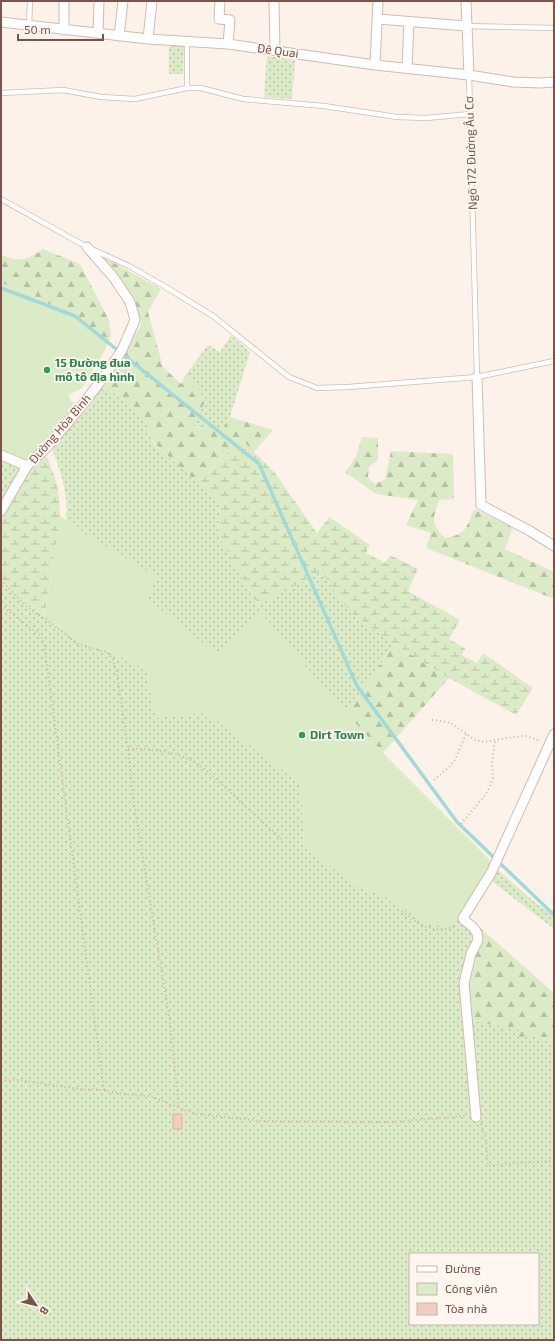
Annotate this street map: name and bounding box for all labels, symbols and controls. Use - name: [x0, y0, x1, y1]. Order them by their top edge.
- scale bar: [18, 16, 103, 42]
- text: 50 m: [24, 22, 51, 36]
- street label: Đê Quai: [256, 40, 300, 61]
- street label: Ngõ 172 Đường Âu Cơ: [461, 95, 479, 210]
- place label: 15 Đường đua mô tô địa hình: [55, 355, 134, 383]
- marker: 15 Đường đua mô tô địa hình: [42, 365, 52, 375]
- street label: Đường Hòa Bình: [25, 391, 93, 466]
- place label: Dirt Town: [310, 727, 364, 741]
- marker: Dirt Town: [297, 730, 307, 740]
- legend: [409, 1253, 539, 1325]
- text: Đường: [445, 1261, 481, 1275]
- text: Công viên: [445, 1281, 498, 1295]
- north arrow: [16, 1285, 56, 1325]
- text: Tòa nhà: [445, 1301, 487, 1315]
- text: B: [37, 1304, 52, 1318]

